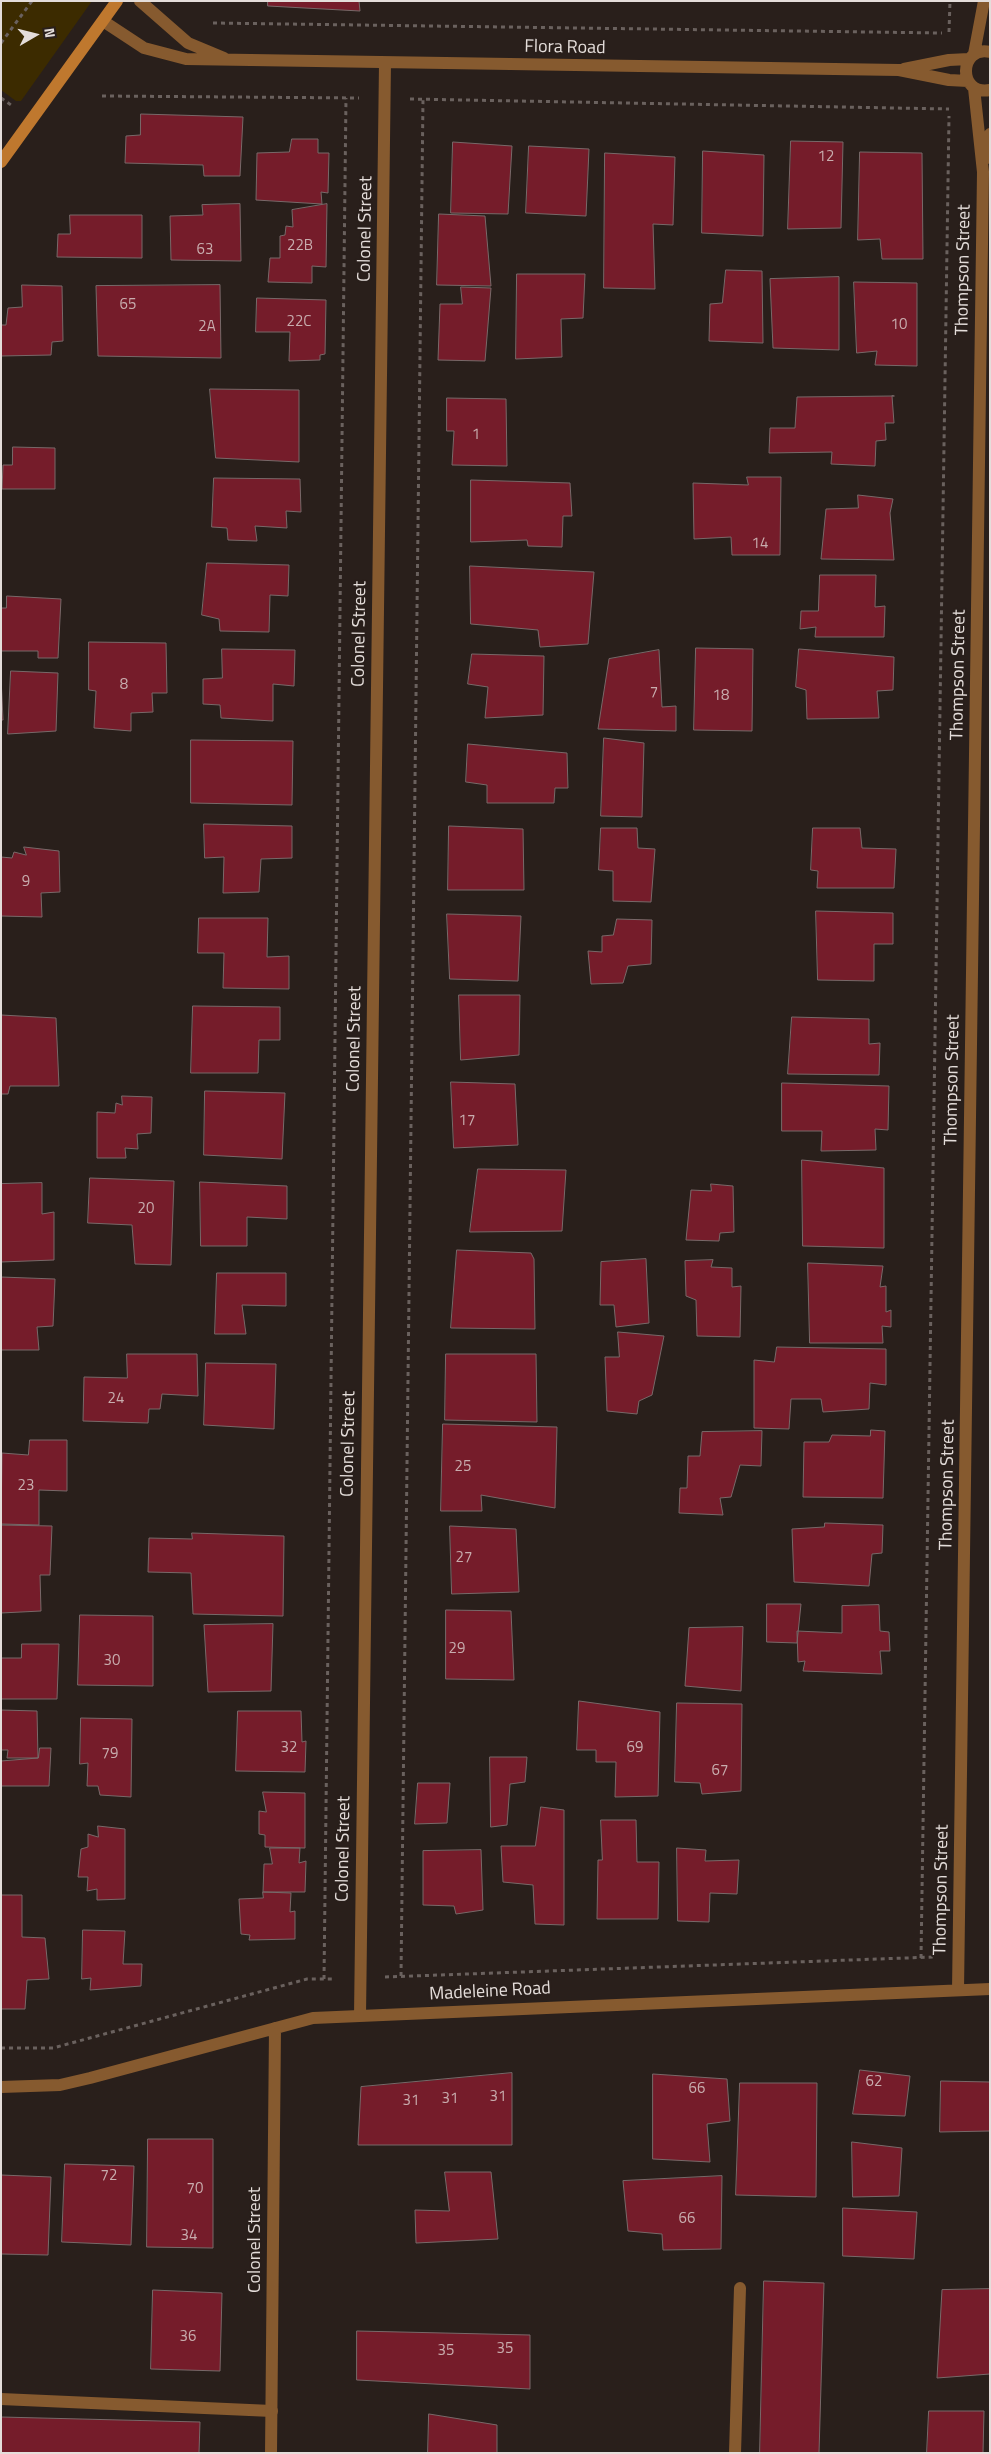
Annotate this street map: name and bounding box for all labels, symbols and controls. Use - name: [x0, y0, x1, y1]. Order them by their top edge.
- north arrow: [10, 10, 60, 60]
- text: N: [39, 27, 61, 39]
- street label: Flora Road: [524, 36, 606, 60]
- house number: 12: [818, 148, 834, 166]
- street label: Colonel Street: [354, 176, 378, 282]
- street label: Thompson Street: [952, 204, 976, 336]
- house number: 22B: [287, 237, 313, 255]
- house number: 63: [197, 241, 213, 259]
- house number: 65: [120, 296, 136, 314]
- house number: 22C: [287, 313, 311, 331]
- house number: 10: [891, 316, 907, 334]
- house number: 2A: [198, 318, 216, 336]
- house number: 1: [472, 426, 480, 444]
- house number: 14: [752, 535, 768, 553]
- street label: Colonel Street: [348, 581, 372, 687]
- street label: Thompson Street: [947, 609, 971, 741]
- house number: 8: [120, 676, 128, 694]
- house number: 7: [650, 684, 658, 702]
- house number: 18: [713, 687, 729, 705]
- house number: 9: [22, 873, 30, 891]
- street label: Colonel Street: [343, 986, 367, 1092]
- street label: Thompson Street: [941, 1014, 965, 1146]
- house number: 17: [459, 1112, 475, 1130]
- house number: 20: [138, 1200, 154, 1218]
- house number: 24: [108, 1390, 124, 1408]
- street label: Colonel Street: [337, 1391, 361, 1497]
- street label: Thompson Street: [936, 1419, 960, 1551]
- house number: 25: [455, 1458, 471, 1476]
- house number: 23: [18, 1477, 34, 1495]
- house number: 27: [456, 1549, 472, 1567]
- house number: 29: [449, 1640, 465, 1658]
- house number: 30: [104, 1652, 120, 1670]
- house number: 32: [281, 1739, 297, 1757]
- house number: 69: [627, 1739, 643, 1757]
- house number: 79: [102, 1745, 118, 1763]
- house number: 67: [712, 1762, 728, 1780]
- street label: Colonel Street: [332, 1796, 356, 1902]
- street label: Thompson Street: [930, 1824, 954, 1956]
- street label: Madeleine Road: [429, 1978, 551, 2006]
- house number: 62: [866, 2073, 882, 2091]
- house number: 66: [689, 2080, 705, 2098]
- house number: 31: [490, 2088, 506, 2106]
- house number: 31: [442, 2090, 458, 2108]
- house number: 31: [403, 2092, 419, 2110]
- house number: 72: [101, 2167, 117, 2185]
- house number: 70: [187, 2180, 203, 2198]
- street label: Colonel Street: [245, 2187, 267, 2293]
- house number: 66: [679, 2210, 695, 2228]
- house number: 34: [181, 2227, 197, 2245]
- house number: 36: [180, 2328, 196, 2346]
- house number: 35: [497, 2340, 513, 2358]
- house number: 35: [438, 2342, 454, 2360]

